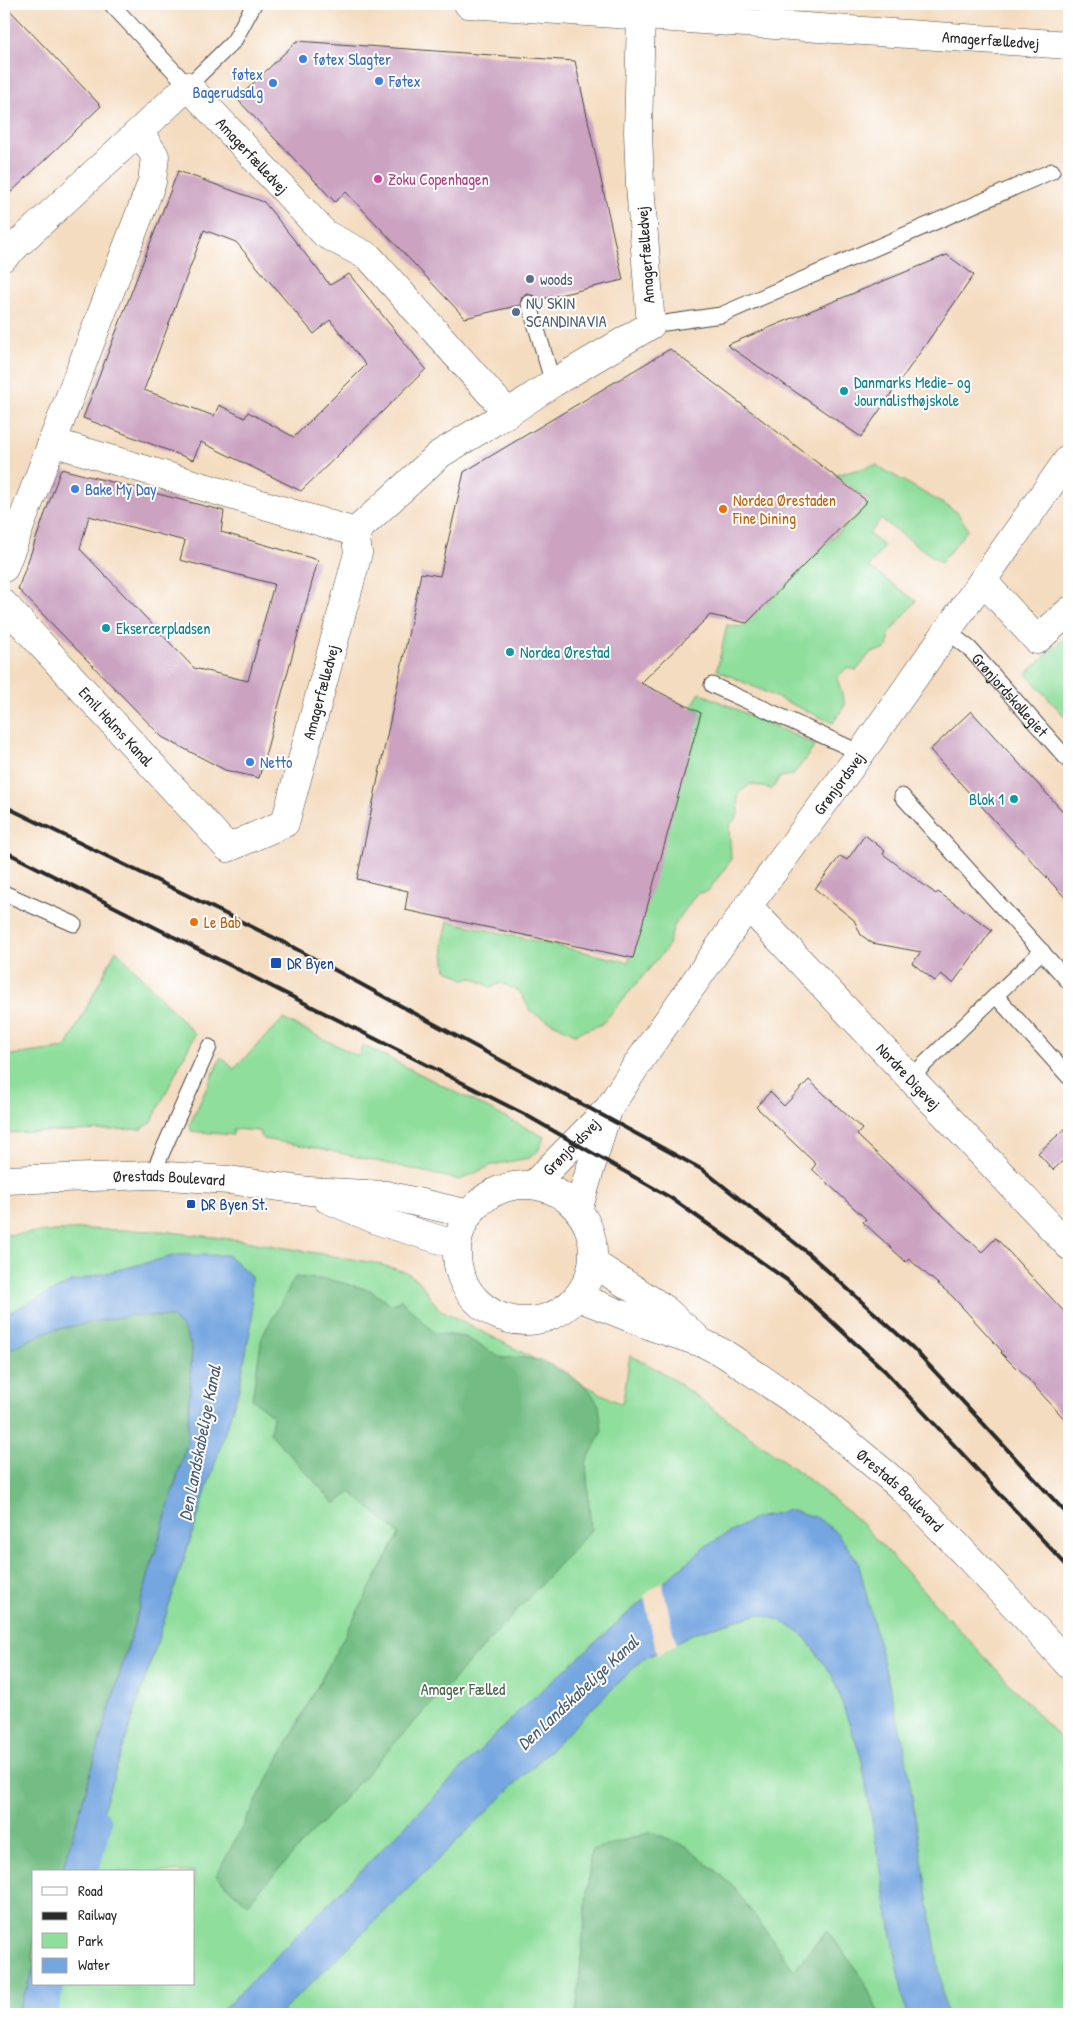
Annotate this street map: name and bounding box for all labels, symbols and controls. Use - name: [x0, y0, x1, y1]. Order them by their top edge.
- street label: Amagerfælledvej: [941, 25, 1040, 54]
- place label: føtex Slagter: [313, 48, 391, 70]
- marker: føtex Slagter: [297, 53, 309, 65]
- place label: føtex Bagerudsalg: [193, 63, 263, 103]
- place label: Føtex: [388, 70, 421, 92]
- marker: Føtex: [373, 75, 385, 87]
- marker: føtex Bagerudsalg: [267, 77, 279, 89]
- street label: Amagerfælledvej: [211, 112, 294, 199]
- place label: Zoku Copenhagen: [388, 168, 489, 190]
- marker: Zoku Copenhagen: [372, 173, 384, 185]
- street label: Amagerfælledvej: [631, 206, 659, 304]
- place label: woods: [540, 268, 573, 290]
- marker: woods: [524, 273, 536, 285]
- place label: NU SKIN SCANDINAVIA: [526, 292, 607, 332]
- marker: NU SKIN SCANDINAVIA: [510, 306, 522, 318]
- place label: Danmarks Medie- og Journalisthøjskole: [854, 371, 971, 411]
- marker: Danmarks Medie- og Journalisthøjskole: [838, 385, 850, 397]
- place label: Bake My Day: [85, 478, 157, 500]
- marker: Bake My Day: [69, 483, 81, 495]
- place label: Nordea Ørestaden Fine Dining: [732, 489, 836, 529]
- marker: Nordea Ørestaden Fine Dining: [717, 503, 729, 515]
- place label: Eksercerpladsen: [116, 617, 211, 639]
- marker: Eksercerpladsen: [100, 622, 112, 634]
- place label: Nordea Ørestad: [520, 641, 609, 663]
- street label: Amagerfælledvej: [297, 642, 344, 742]
- marker: Nordea Ørestad: [504, 646, 516, 658]
- street label: Grønjordskollegiet: [967, 648, 1054, 742]
- street label: Emil Holms Kanal: [74, 682, 159, 771]
- street label: Grønjordsvej: [808, 747, 869, 819]
- place label: Netto: [260, 751, 293, 773]
- marker: Netto: [244, 756, 256, 768]
- place label: Blok 1: [969, 788, 1004, 810]
- marker: Blok 1: [1008, 793, 1020, 805]
- place label: Le Bab: [204, 911, 241, 933]
- marker: Le Bab: [188, 916, 200, 928]
- place label: DR Byen: [287, 952, 334, 974]
- marker: DR Byen: [269, 956, 283, 970]
- street label: Nordre Digevej: [872, 1038, 946, 1115]
- street label: Grønjordsvej: [537, 1113, 604, 1180]
- street label: Ørestads Boulevard: [112, 1164, 226, 1191]
- place label: DR Byen St.: [201, 1193, 268, 1215]
- marker: DR Byen St.: [185, 1198, 197, 1210]
- water label: Den Landskabelige Kanal: [172, 1362, 227, 1523]
- street label: Ørestads Boulevard: [852, 1443, 949, 1536]
- water label: Den Landskabelige Kanal: [512, 1629, 645, 1755]
- park label: Amager Fælled: [421, 1678, 505, 1700]
- legend: [32, 1870, 195, 1986]
- text: Road: [78, 1880, 103, 1901]
- text: Railway: [78, 1904, 117, 1925]
- text: Park: [78, 1930, 103, 1951]
- text: Water: [78, 1954, 110, 1975]

